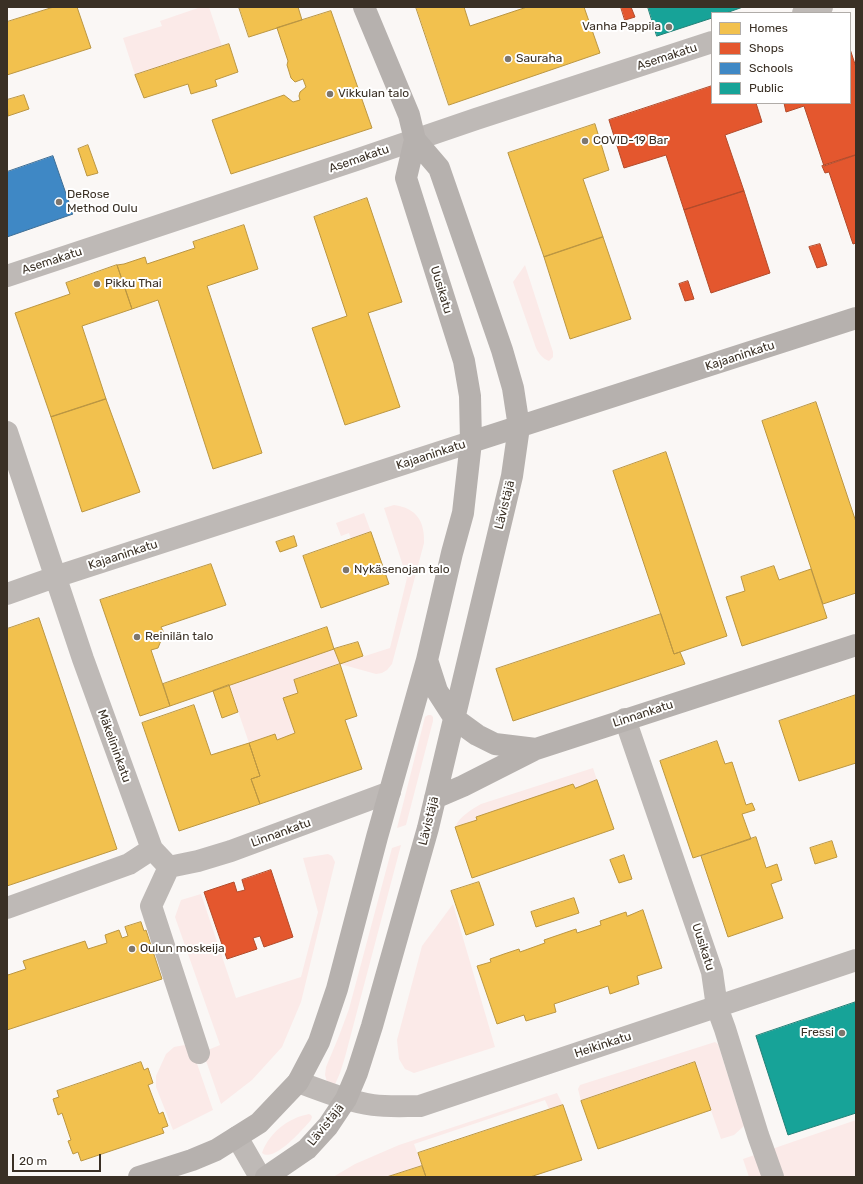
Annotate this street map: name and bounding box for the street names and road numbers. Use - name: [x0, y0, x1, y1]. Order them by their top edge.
- street label: Asemakatu: [635, 40, 699, 74]
- street label: Asemakatu: [327, 142, 391, 176]
- street label: Asemakatu: [20, 244, 84, 278]
- street label: Uusikatu: [427, 264, 455, 316]
- street label: Kajaaninkatu: [703, 338, 777, 374]
- street label: Kajaaninkatu: [394, 437, 468, 473]
- street label: Lävistäjä: [492, 479, 518, 531]
- street label: Kajaaninkatu: [86, 537, 160, 573]
- street label: Linnankatu: [611, 697, 675, 731]
- street label: Mäkelininkatu: [94, 708, 134, 784]
- street label: Lävistäjä: [416, 795, 442, 847]
- street label: Linnankatu: [249, 816, 313, 850]
- street label: Uusikatu: [689, 921, 717, 973]
- street label: Heikinkatu: [573, 1029, 633, 1061]
- street label: Lävistäjä: [305, 1101, 347, 1149]

